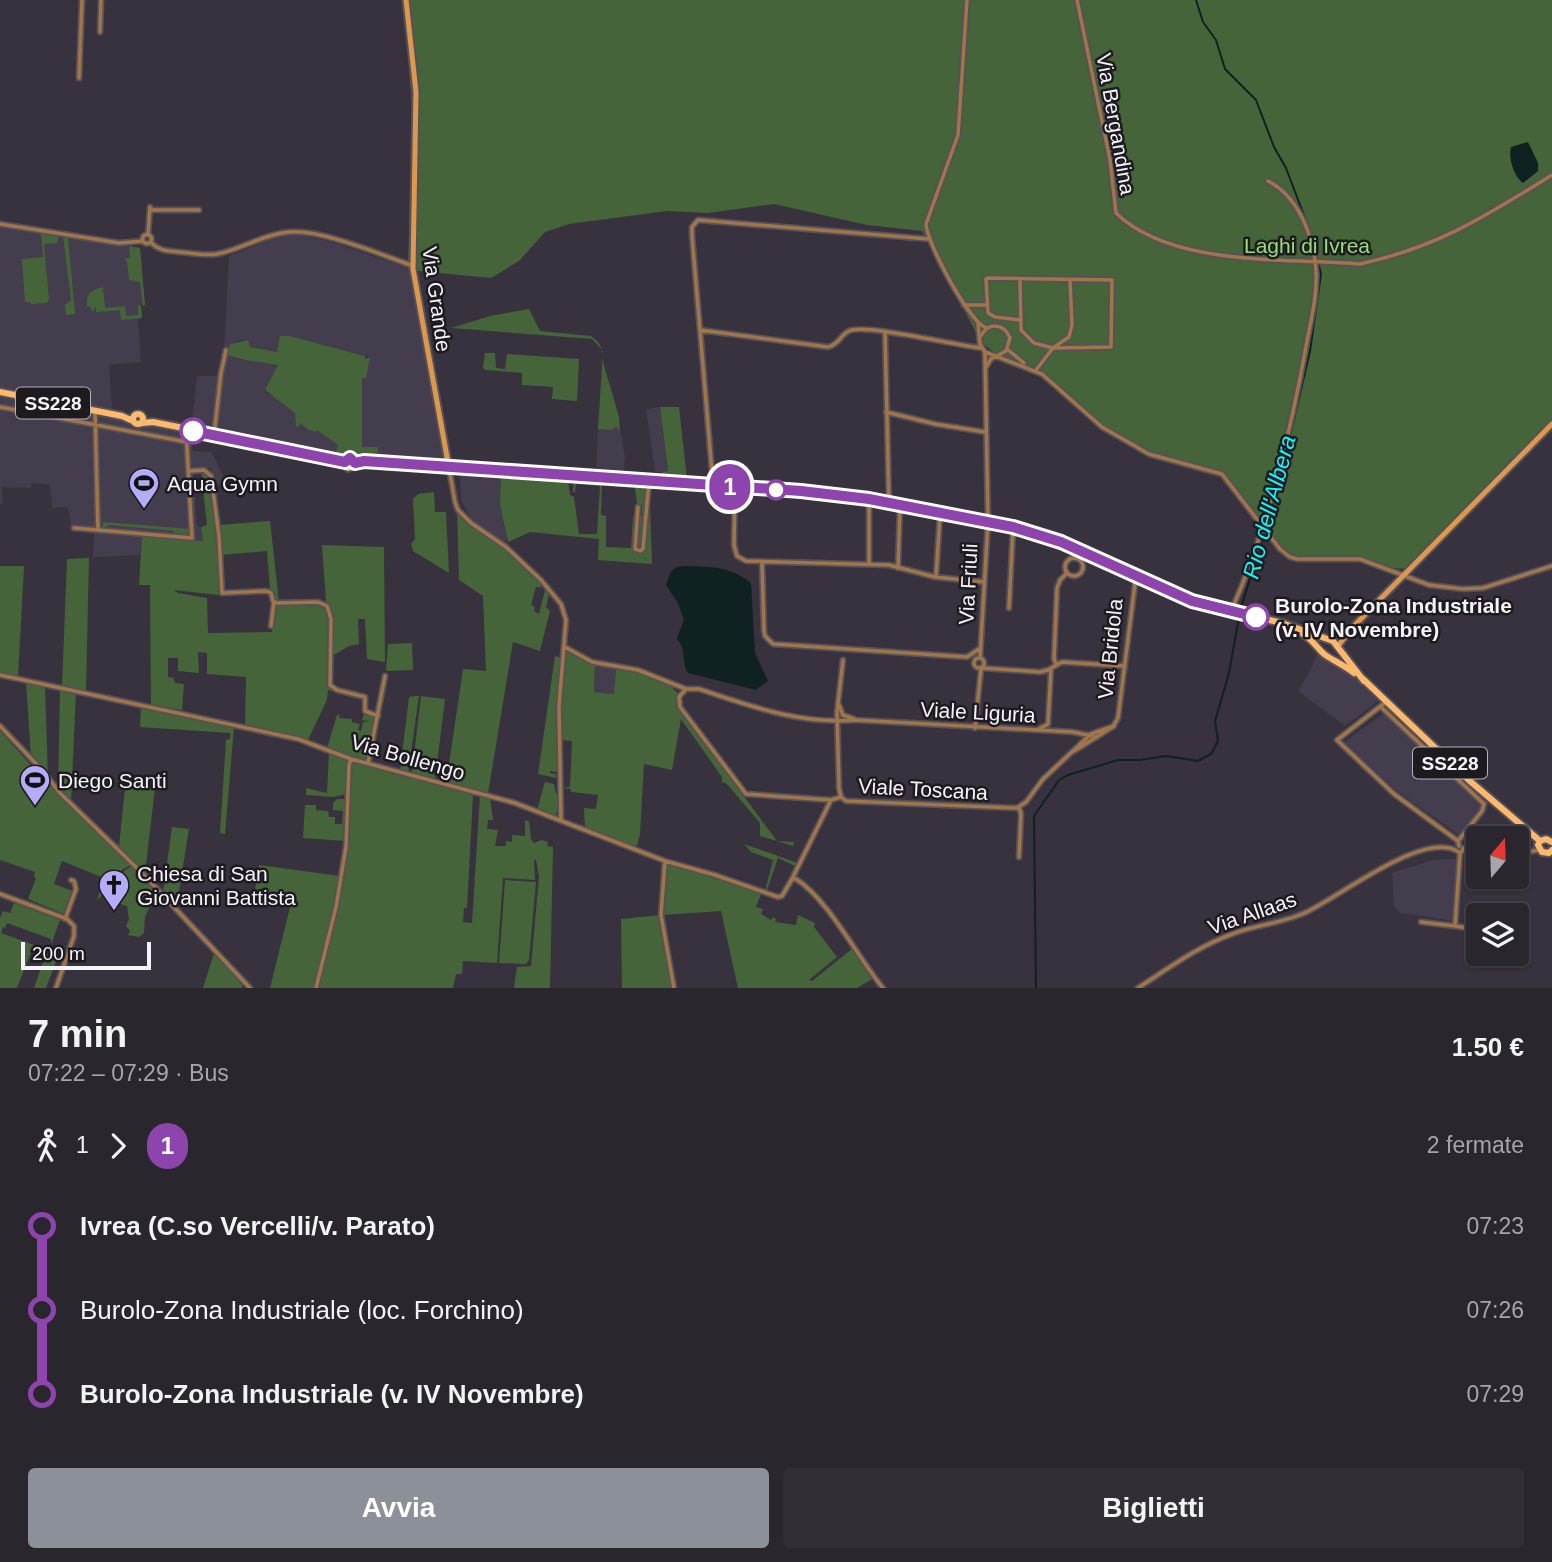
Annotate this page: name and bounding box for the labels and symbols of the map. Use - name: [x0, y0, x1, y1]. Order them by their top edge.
- street label: Via Bergandina: [1092, 51, 1140, 197]
- park label: Laghi di Ivrea: [1244, 234, 1370, 257]
- street label: Via Grande: [418, 245, 456, 353]
- road number: SS228: [16, 388, 90, 418]
- unlabelled marker: [180, 418, 206, 444]
- water label: Rio dell'Albera: [1237, 432, 1301, 582]
- line badge: 1: [707, 464, 753, 510]
- sports icon: Aqua Gymn: [127, 466, 161, 510]
- place label: Aqua Gymn: [167, 472, 278, 495]
- unlabelled marker: [766, 480, 786, 500]
- street label: Via Friuli: [954, 543, 982, 625]
- place label: Burolo-Zona Industriale (v. IV Novembre): [1275, 594, 1512, 641]
- street label: Via Bridola: [1093, 597, 1127, 701]
- marker: Burolo-Zona Industriale (v. IV Novembre): [1243, 604, 1269, 630]
- street label: Viale Liguria: [920, 698, 1036, 727]
- street label: Via Bollengo: [348, 730, 468, 784]
- road number: SS228: [1413, 748, 1487, 778]
- sports icon: Diego Santi: [18, 763, 52, 807]
- place label: Diego Santi: [58, 769, 167, 792]
- street label: Viale Toscana: [857, 774, 989, 804]
- north arrow: [1466, 826, 1530, 889]
- place label: Chiesa di San Giovanni Battista: [137, 862, 296, 909]
- church icon: Chiesa di San Giovanni Battista: [97, 868, 131, 912]
- street label: Via Allaas: [1205, 887, 1299, 939]
- scale bar: [21, 939, 150, 971]

